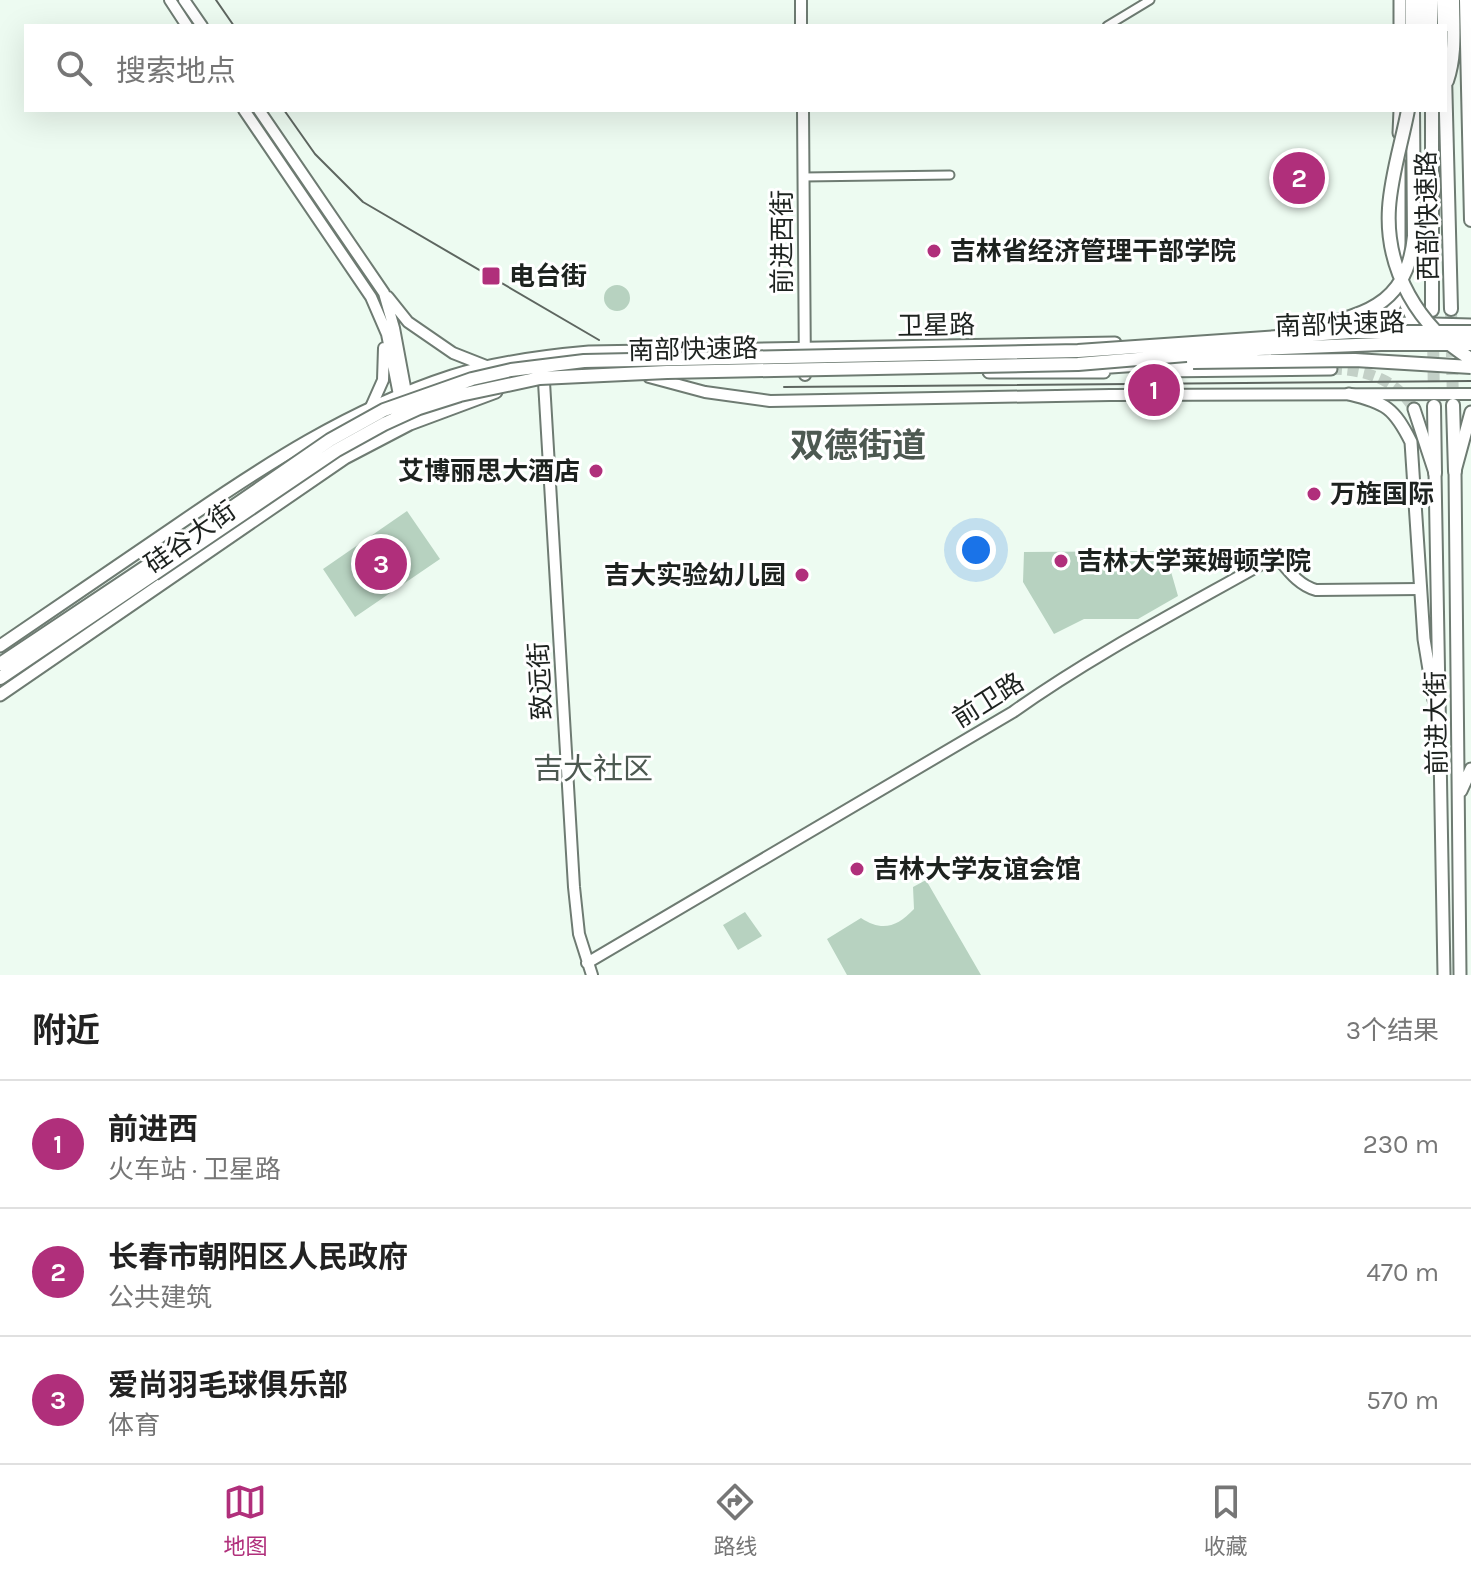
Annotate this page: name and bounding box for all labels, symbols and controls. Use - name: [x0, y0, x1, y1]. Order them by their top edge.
- search box: [24, 24, 1447, 112]
- icon: search: [52, 46, 96, 90]
- text: 搜索地点: [116, 53, 236, 89]
- pin: 2: [1273, 148, 1325, 208]
- street label: 西部快速路: [1411, 151, 1444, 281]
- street label: 前进西街: [767, 190, 798, 294]
- place label: 吉林省经济管理干部学院: [950, 236, 1236, 267]
- marker: 吉林省经济管理干部学院: [925, 242, 943, 260]
- place label: 电台街: [509, 261, 587, 292]
- marker: 电台街: [480, 265, 502, 287]
- street label: 南部快速路: [1275, 307, 1406, 342]
- street label: 卫星路: [897, 309, 975, 342]
- street label: 南部快速路: [628, 333, 758, 366]
- pin: 1: [1128, 360, 1180, 420]
- district label: 双德街道: [790, 426, 926, 466]
- place label: 艾博丽思大酒店: [398, 456, 580, 487]
- marker: 艾博丽思大酒店: [587, 462, 605, 480]
- place label: 万旌国际: [1330, 479, 1434, 510]
- marker: 万旌国际: [1305, 485, 1323, 503]
- street label: 硅谷大街: [139, 495, 242, 580]
- your location: [956, 530, 996, 570]
- pin: 3: [355, 534, 407, 594]
- place label: 吉林大学莱姆顿学院: [1077, 546, 1311, 577]
- marker: 吉林大学莱姆顿学院: [1052, 552, 1070, 570]
- place label: 吉大实验幼儿园: [604, 560, 786, 591]
- marker: 吉大实验幼儿园: [793, 566, 811, 584]
- street label: 致远街: [523, 641, 558, 721]
- street label: 前卫路: [947, 667, 1030, 734]
- street label: 前进大街: [1420, 671, 1453, 775]
- district label: 吉大社区: [533, 751, 653, 787]
- place label: 吉林大学友谊会馆: [873, 854, 1081, 885]
- marker: 吉林大学友谊会馆: [848, 860, 866, 878]
- text: 附近: [32, 1011, 100, 1051]
- text: 3个结果: [1346, 1015, 1439, 1046]
- text: 前进西: [108, 1111, 198, 1147]
- text: 1: [53, 1129, 63, 1160]
- text: 230 m: [1363, 1129, 1439, 1160]
- text: 火车站 · 卫星路: [108, 1154, 281, 1185]
- text: 长春市朝阳区人民政府: [108, 1239, 408, 1275]
- text: 2: [50, 1257, 66, 1288]
- text: 470 m: [1366, 1257, 1439, 1288]
- text: 公共建筑: [108, 1282, 212, 1313]
- text: 爱尚羽毛球俱乐部: [108, 1367, 348, 1403]
- text: 3: [50, 1385, 66, 1416]
- text: 570 m: [1366, 1385, 1439, 1416]
- text: 体育: [108, 1410, 160, 1441]
- tab: 地图: [223, 1480, 267, 1560]
- tab: 路线: [713, 1480, 758, 1560]
- tab: 收藏: [1204, 1480, 1248, 1560]

